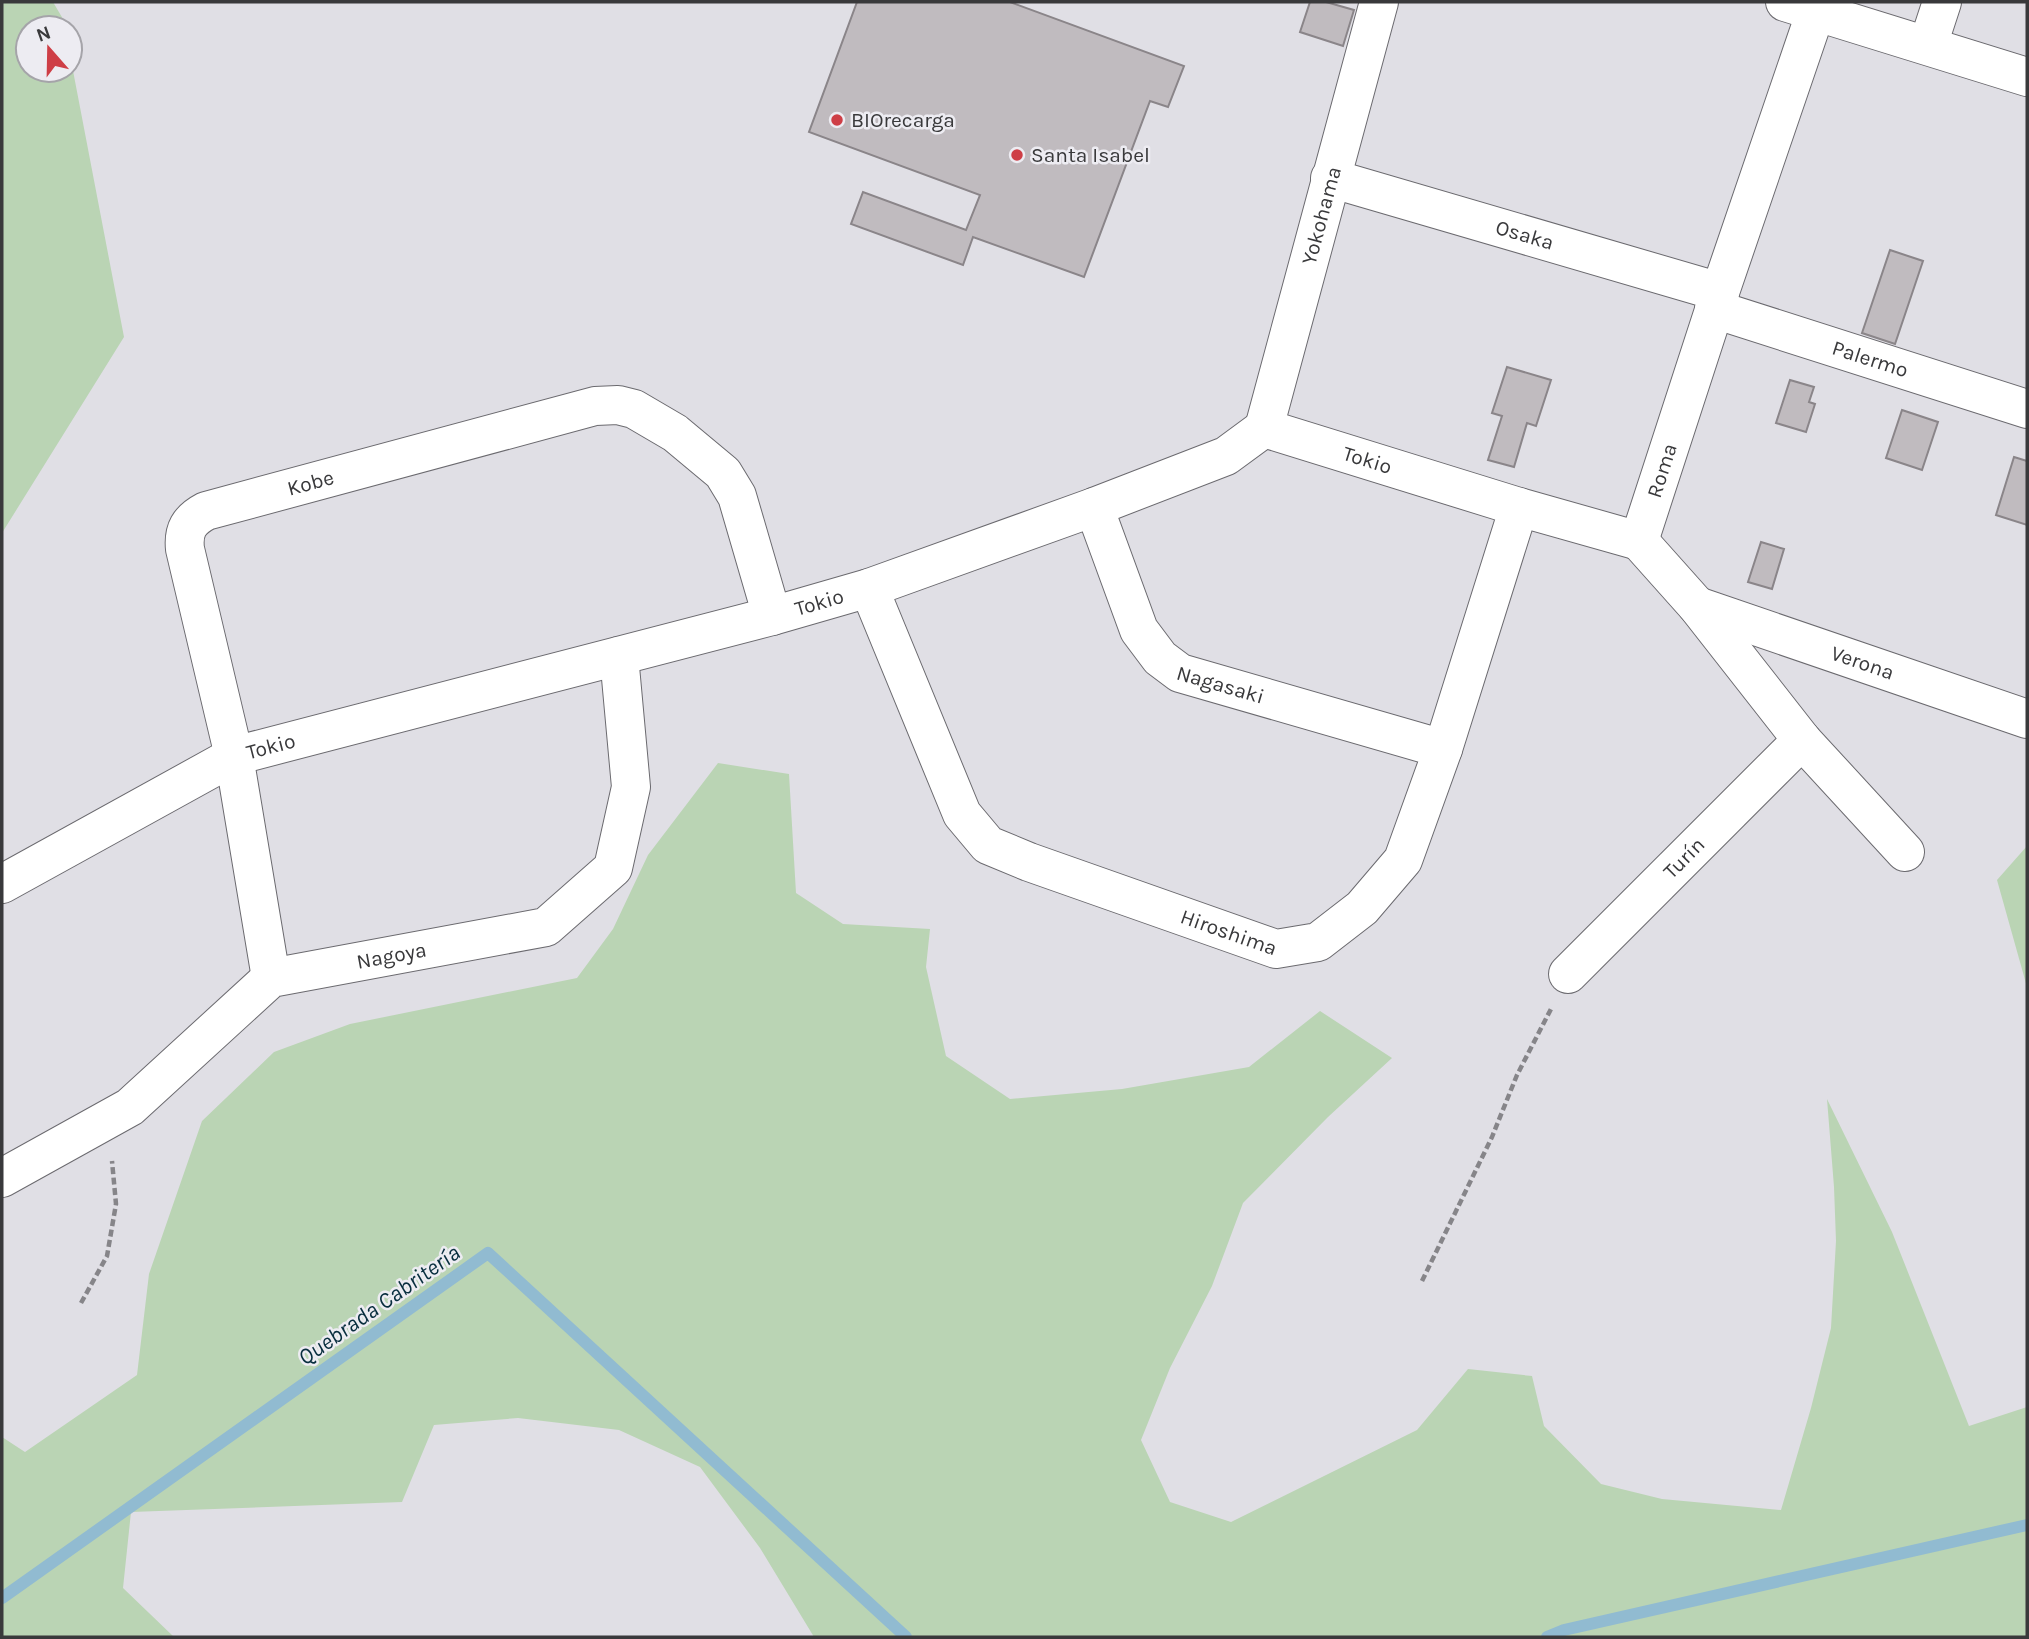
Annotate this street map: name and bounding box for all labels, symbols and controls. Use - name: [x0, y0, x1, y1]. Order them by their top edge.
- north arrow: [14, 14, 84, 84]
- text: N: [33, 21, 54, 47]
- place label: BIOrecarga: [851, 108, 955, 132]
- marker: BIOrecarga: [829, 112, 845, 128]
- place label: Santa Isabel: [1031, 143, 1150, 167]
- marker: Santa Isabel: [1009, 147, 1025, 163]
- street label: Yokohama: [1297, 164, 1346, 267]
- street label: Osaka: [1493, 215, 1557, 255]
- street label: Palermo: [1829, 336, 1911, 382]
- street label: Roma: [1642, 440, 1682, 501]
- street label: Tokio: [1340, 441, 1395, 479]
- street label: Kobe: [284, 465, 337, 501]
- street label: Tokio: [792, 584, 847, 621]
- street label: Verona: [1828, 641, 1897, 685]
- street label: Nagasaki: [1174, 661, 1267, 709]
- street label: Tokio: [244, 729, 298, 764]
- street label: Turín: [1658, 832, 1710, 884]
- street label: Hiroshima: [1177, 904, 1280, 960]
- street label: Nagoya: [355, 937, 428, 974]
- water label: Quebrada Cabritería: [293, 1239, 465, 1371]

